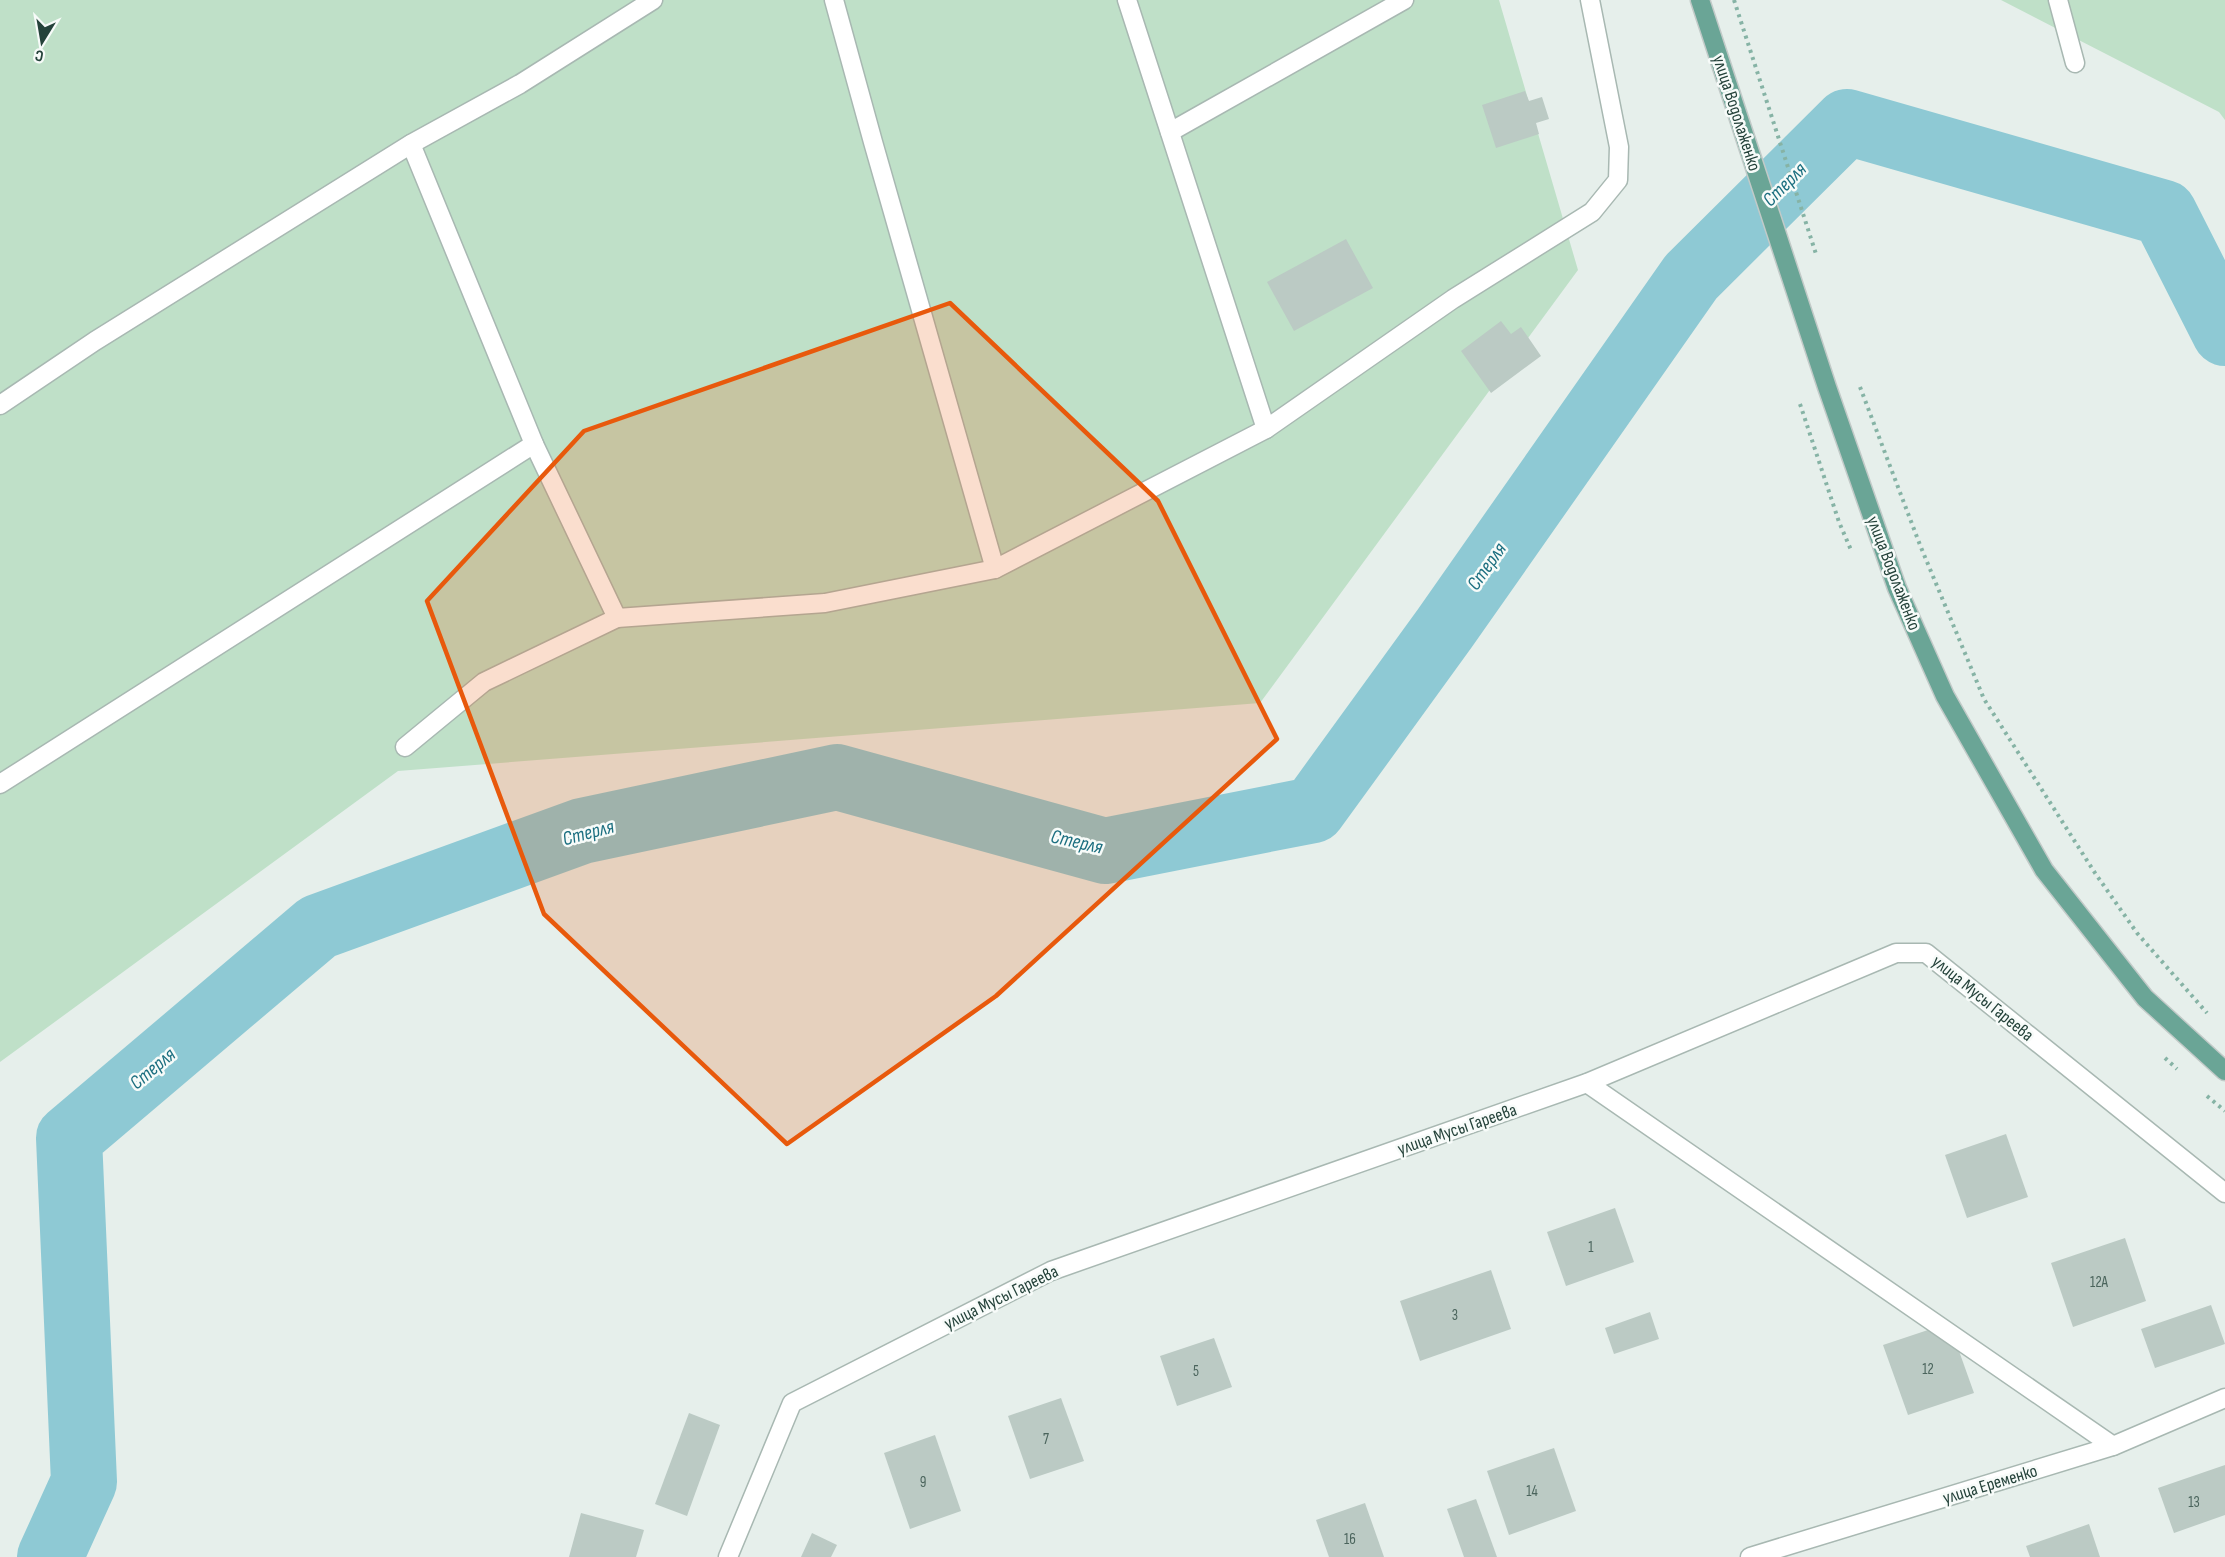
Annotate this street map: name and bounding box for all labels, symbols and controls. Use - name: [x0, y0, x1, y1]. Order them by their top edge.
- north arrow: [12, 12, 72, 72]
- text: С: [34, 45, 45, 65]
- street label: улица Водолаженко: [1708, 53, 1765, 174]
- water label: Стерля: [1758, 157, 1812, 212]
- street label: улица Водолаженко: [1862, 513, 1925, 633]
- water label: Стерля: [1462, 538, 1512, 595]
- water label: Стерля: [560, 815, 617, 851]
- water label: Стерля: [1049, 824, 1105, 860]
- street label: улица Мусы Гареева: [1928, 951, 2038, 1046]
- water label: Стерля: [125, 1043, 181, 1095]
- street label: улица Мусы Гареева: [1395, 1099, 1519, 1160]
- house number: 1: [1588, 1238, 1594, 1257]
- street label: улица Мусы Гареева: [941, 1261, 1062, 1334]
- house number: 12А: [2090, 1273, 2109, 1292]
- house number: 3: [1452, 1306, 1458, 1325]
- house number: 12: [1922, 1360, 1934, 1379]
- house number: 5: [1193, 1362, 1199, 1381]
- house number: 7: [1043, 1430, 1049, 1449]
- street label: улица Еременко: [1940, 1460, 2040, 1509]
- house number: 9: [920, 1473, 926, 1492]
- house number: 14: [1526, 1482, 1538, 1501]
- house number: 13: [2188, 1493, 2200, 1512]
- house number: 16: [1344, 1530, 1356, 1549]

